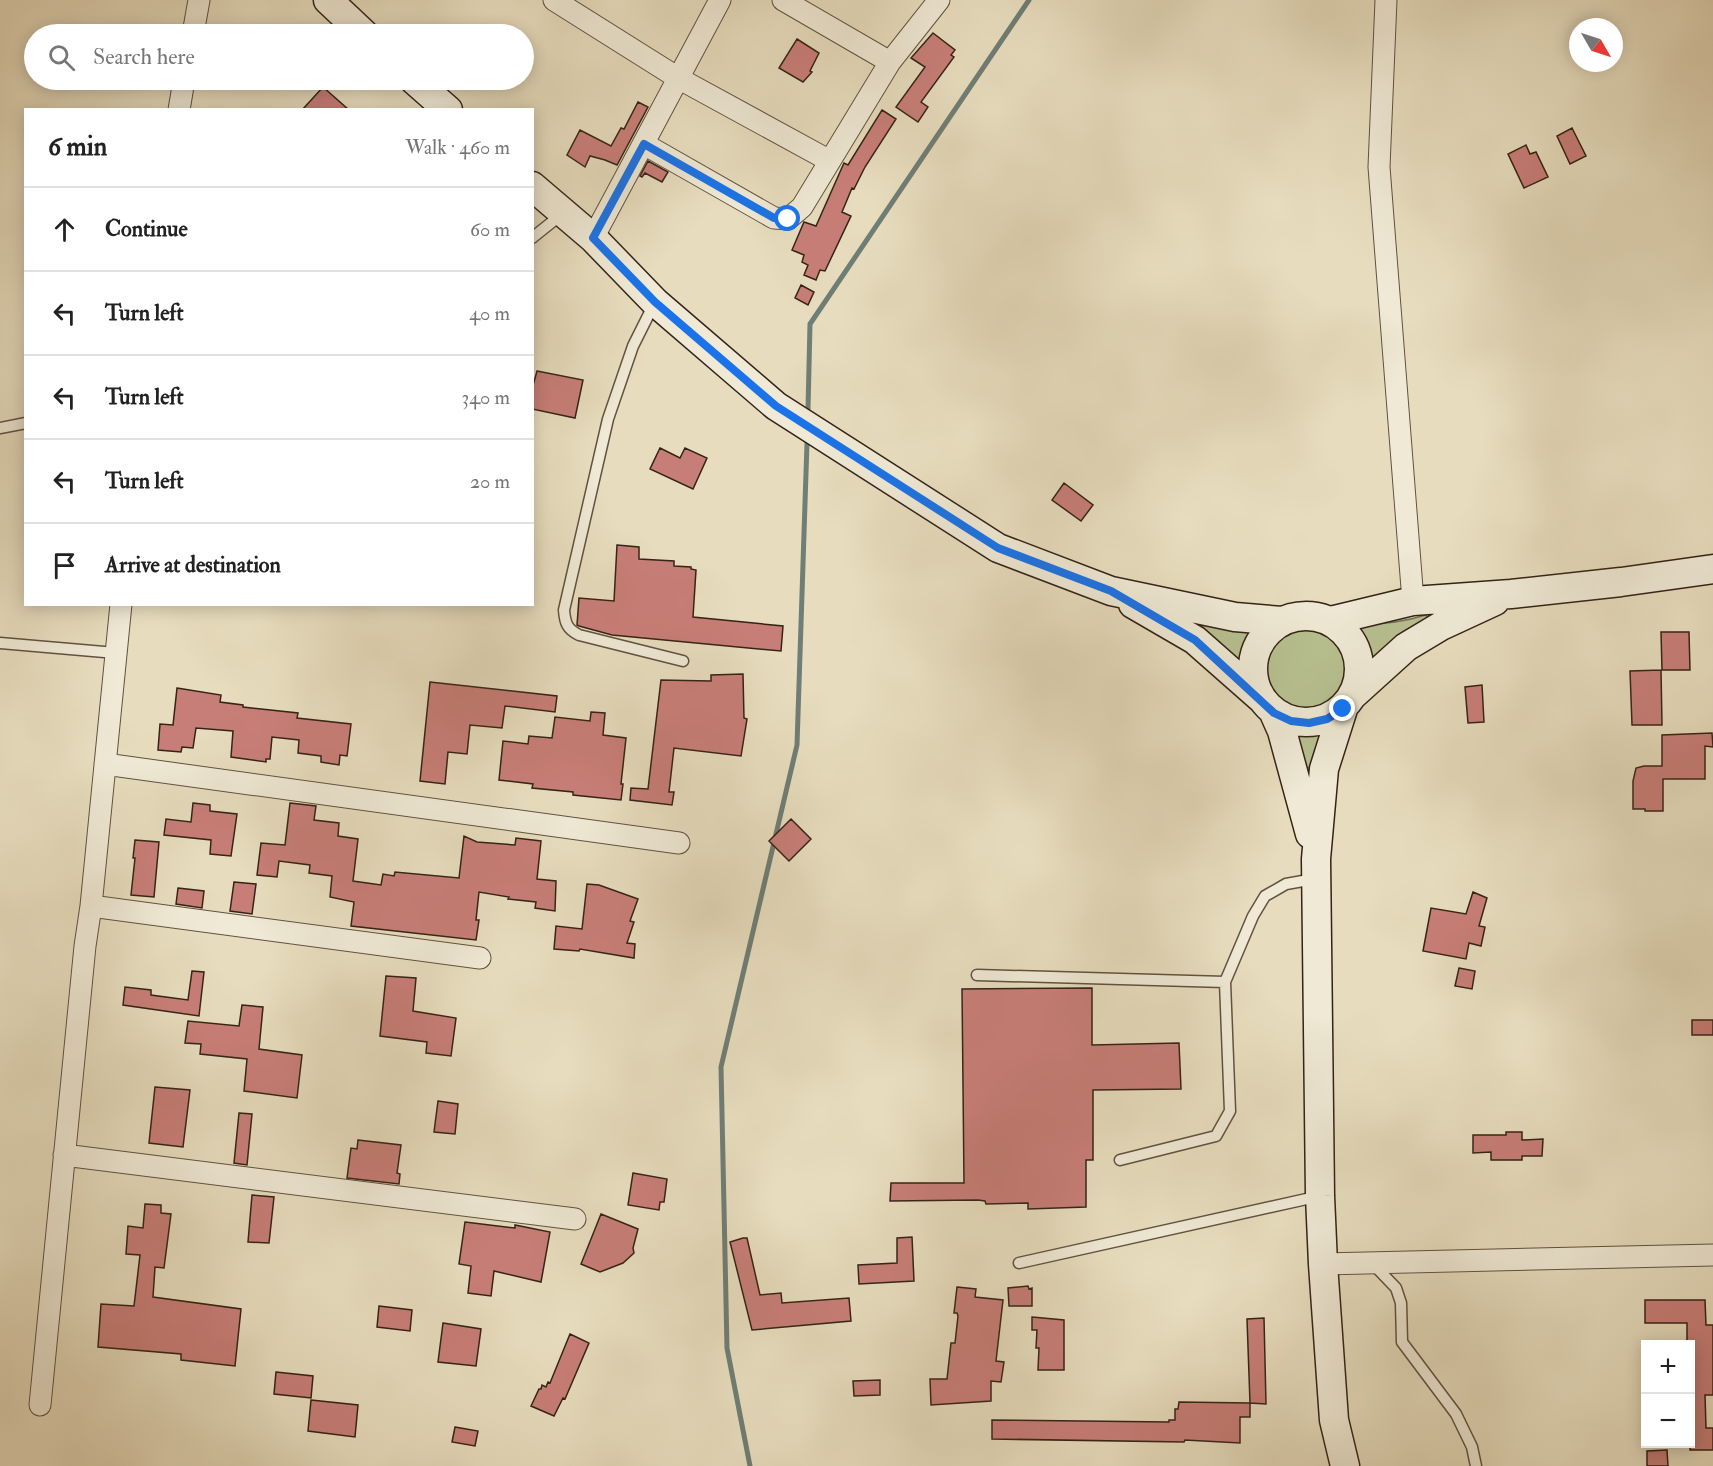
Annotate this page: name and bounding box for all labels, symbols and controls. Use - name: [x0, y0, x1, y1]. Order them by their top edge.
- north arrow: [1569, 18, 1623, 72]
- search box: [24, 24, 534, 90]
- icon: search: [45, 41, 78, 74]
- text: Search here: [93, 43, 195, 71]
- text: 6 min: [48, 131, 107, 163]
- text: Walk · 460 m: [405, 135, 510, 160]
- route start: [774, 205, 800, 231]
- icon: ahead: [48, 213, 81, 246]
- text: Continue: [105, 215, 188, 243]
- text: 60 m: [470, 217, 510, 242]
- icon: left: [48, 297, 81, 330]
- text: Turn left: [105, 299, 184, 327]
- text: 40 m: [469, 301, 510, 326]
- icon: left: [48, 381, 81, 414]
- text: Turn left: [105, 383, 184, 411]
- text: 340 m: [462, 385, 510, 410]
- icon: left: [48, 465, 81, 498]
- text: Turn left: [105, 467, 184, 495]
- text: 20 m: [470, 469, 510, 494]
- icon: arrive: [48, 549, 81, 582]
- text: Arrive at destination: [105, 551, 281, 579]
- route end: [1329, 695, 1355, 721]
- map controls: [1641, 1340, 1695, 1448]
- button: +: [1641, 1340, 1695, 1394]
- button: −: [1641, 1394, 1695, 1448]

